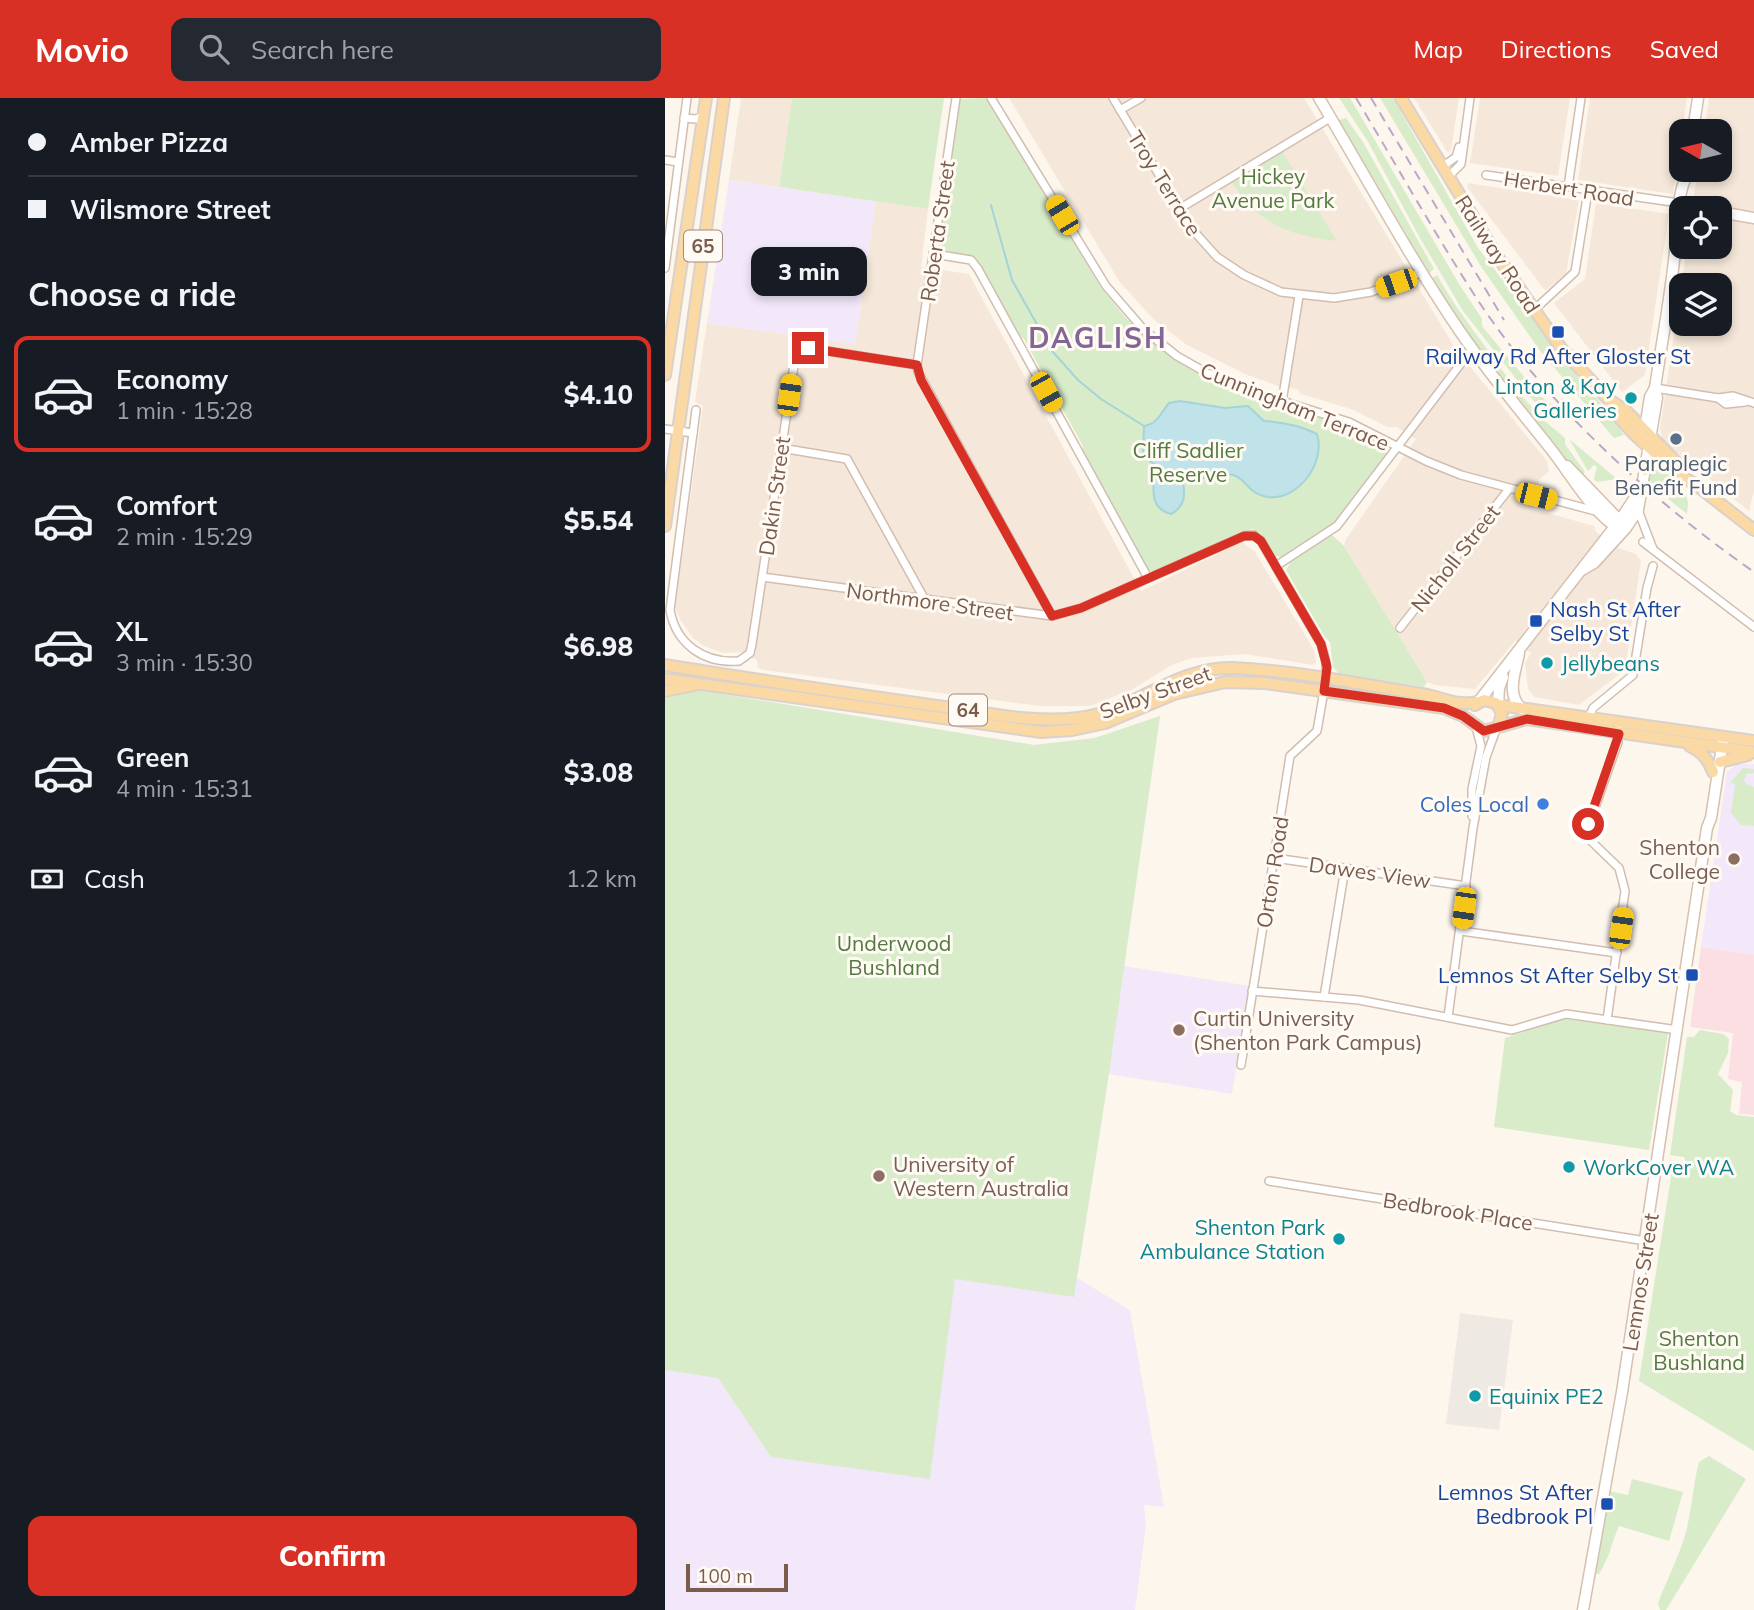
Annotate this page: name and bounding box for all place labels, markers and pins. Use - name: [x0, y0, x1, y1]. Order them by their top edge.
- marker: Railway Rd After Gloster St: [1550, 324, 1566, 340]
- place label: Railway Rd After Gloster St: [1425, 343, 1691, 369]
- place label: Linton & Kay Galleries: [1495, 373, 1617, 423]
- marker: Linton & Kay Galleries: [1623, 390, 1639, 406]
- marker: Paraplegic Benefit Fund: [1668, 431, 1684, 447]
- place label: Paraplegic Benefit Fund: [1615, 450, 1737, 500]
- place label: Nash St After Selby St: [1550, 596, 1681, 646]
- marker: Nash St After Selby St: [1528, 613, 1544, 629]
- place label: Jellybeans: [1561, 650, 1660, 676]
- marker: Jellybeans: [1539, 655, 1555, 671]
- place label: Coles Local: [1420, 791, 1529, 817]
- marker: Coles Local: [1535, 796, 1551, 812]
- place label: Shenton College: [1639, 834, 1720, 884]
- marker: Shenton College: [1726, 851, 1742, 867]
- place label: Lemnos St After Selby St: [1438, 962, 1678, 988]
- marker: Lemnos St After Selby St: [1684, 967, 1700, 983]
- place label: Curtin University (Shenton Park Campus): [1193, 1005, 1422, 1055]
- marker: Curtin University (Shenton Park Campus): [1171, 1022, 1187, 1038]
- place label: University of Western Australia: [893, 1151, 1069, 1201]
- place label: WorkCover WA: [1583, 1154, 1735, 1180]
- marker: WorkCover WA: [1561, 1159, 1577, 1175]
- marker: University of Western Australia: [871, 1168, 887, 1184]
- place label: Shenton Park Ambulance Station: [1140, 1214, 1325, 1264]
- marker: Shenton Park Ambulance Station: [1331, 1231, 1347, 1247]
- place label: Equinix PE2: [1489, 1383, 1604, 1409]
- marker: Equinix PE2: [1467, 1388, 1483, 1404]
- place label: Lemnos St After Bedbrook Pl: [1438, 1479, 1593, 1529]
- marker: Lemnos St After Bedbrook Pl: [1599, 1496, 1615, 1512]

